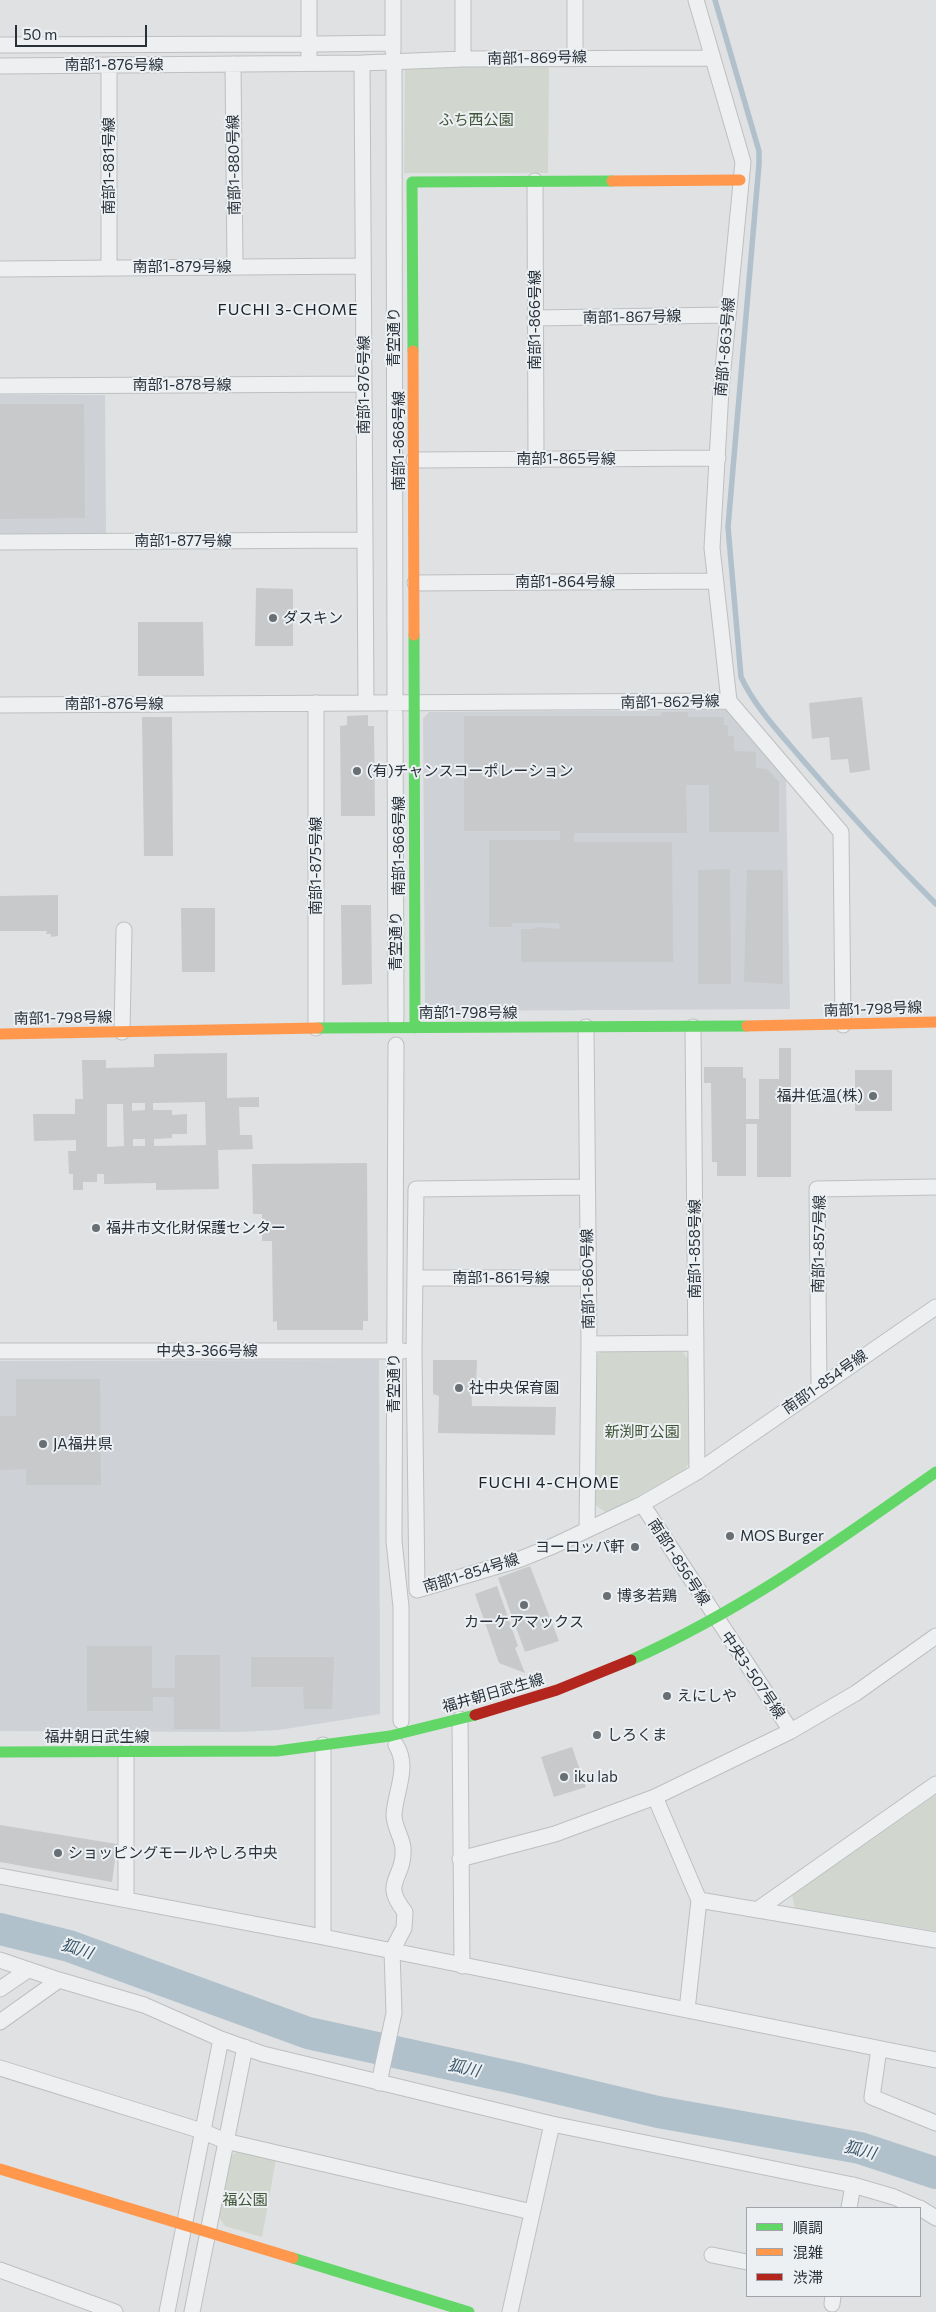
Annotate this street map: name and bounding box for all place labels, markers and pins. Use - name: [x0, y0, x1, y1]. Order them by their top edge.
- place label: ダスキン: [283, 609, 343, 627]
- marker: ダスキン: [267, 612, 279, 624]
- place label: (有)チャンスコーポレーション: [367, 762, 574, 780]
- marker: (有)チャンスコーポレーション: [351, 765, 363, 777]
- place label: 福井低温(株): [776, 1087, 863, 1105]
- marker: 福井低温(株): [867, 1090, 879, 1102]
- place label: 福井市文化財保護センター: [106, 1219, 286, 1237]
- marker: 福井市文化財保護センター: [90, 1222, 102, 1234]
- place label: 社中央保育園: [469, 1379, 559, 1397]
- marker: 社中央保育園: [453, 1382, 465, 1394]
- place label: JA福井県: [53, 1435, 113, 1453]
- marker: JA福井県: [37, 1438, 49, 1450]
- place label: MOS Burger: [740, 1527, 824, 1545]
- marker: MOS Burger: [724, 1530, 736, 1542]
- place label: ヨーロッパ軒: [535, 1538, 625, 1556]
- marker: ヨーロッパ軒: [629, 1541, 641, 1553]
- place label: 博多若鶏: [617, 1587, 677, 1605]
- marker: 博多若鶏: [601, 1590, 613, 1602]
- marker: カーケアマックス: [518, 1599, 530, 1611]
- place label: カーケアマックス: [464, 1613, 584, 1631]
- place label: えにしや: [677, 1687, 737, 1705]
- marker: えにしや: [661, 1690, 673, 1702]
- place label: しろくま: [607, 1726, 667, 1744]
- marker: しろくま: [591, 1729, 603, 1741]
- place label: iku lab: [574, 1768, 618, 1786]
- marker: iku lab: [558, 1771, 570, 1783]
- place label: ショッピングモールやしろ中央: [68, 1844, 278, 1862]
- marker: ショッピングモールやしろ中央: [52, 1847, 64, 1859]

